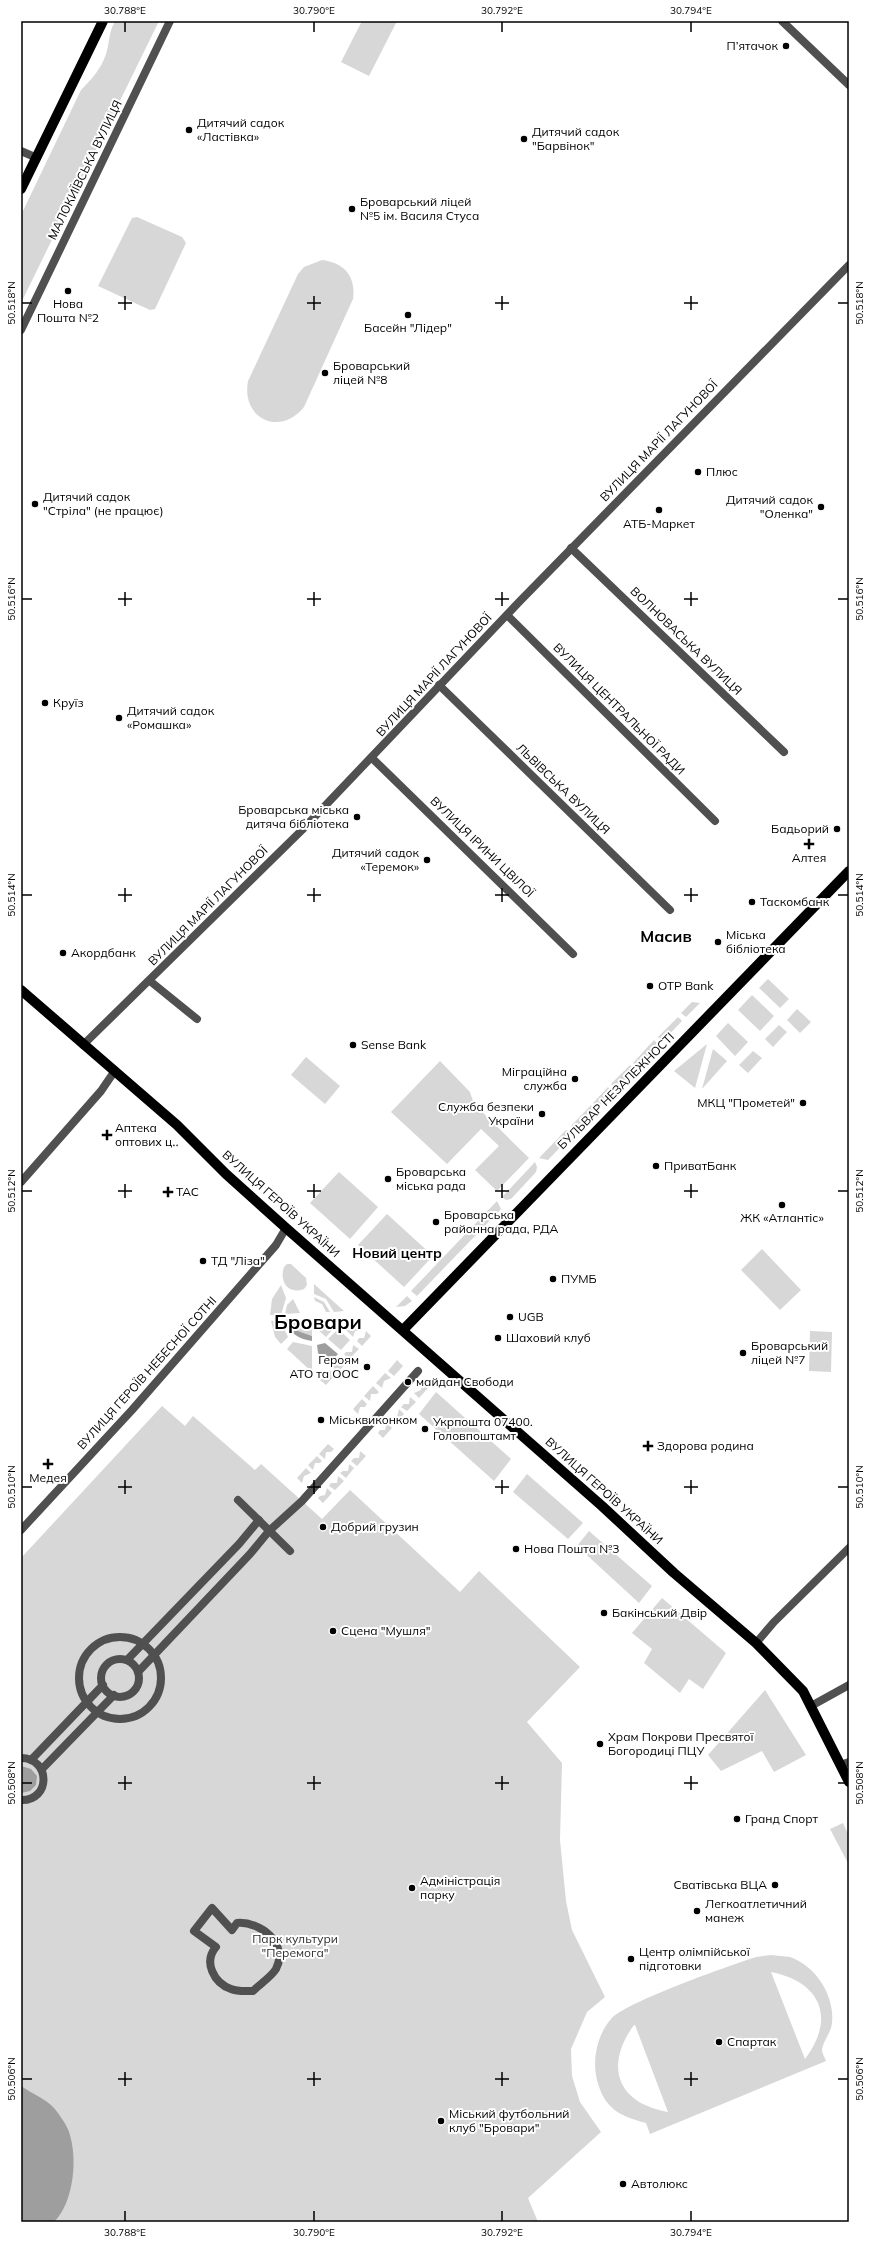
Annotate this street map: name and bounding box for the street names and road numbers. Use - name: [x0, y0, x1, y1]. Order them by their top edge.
- street label: МАЛОКИЇВСЬКА ВУЛИЦЯ: [44, 98, 125, 242]
- street label: ВУЛИЦЯ МАРІЇ ЛАГУНОВОЇ: [597, 376, 721, 504]
- street label: ВОЛНОВАСЬКА ВУЛИЦЯ: [627, 583, 745, 698]
- street label: ВУЛИЦЯ МАРІЇ ЛАГУНОВОЇ: [373, 609, 495, 739]
- street label: ВУЛИЦЯ ЦЕНТРАЛЬНОЇ РАДИ: [550, 640, 688, 778]
- street label: ЛЬВІВСЬКА ВУЛИЦЯ: [513, 740, 613, 837]
- street label: ВУЛИЦЯ ІРИНИ ЦВІЛОЇ: [427, 793, 538, 901]
- street label: ВУЛИЦЯ МАРІЇ ЛАГУНОВОЇ: [145, 842, 271, 968]
- street label: БУЛЬВАР НЕЗАЛЕЖНОСТІ: [554, 1029, 677, 1152]
- street label: ВУЛИЦЯ ГЕРОЇВ УКРАЇНИ: [220, 1147, 343, 1260]
- street label: ВУЛИЦЯ ГЕРОЇВ НЕБЕСНОЇ СОТНІ: [74, 1293, 219, 1452]
- street label: ВУЛИЦЯ ГЕРОЇВ УКРАЇНИ: [543, 1434, 666, 1547]

